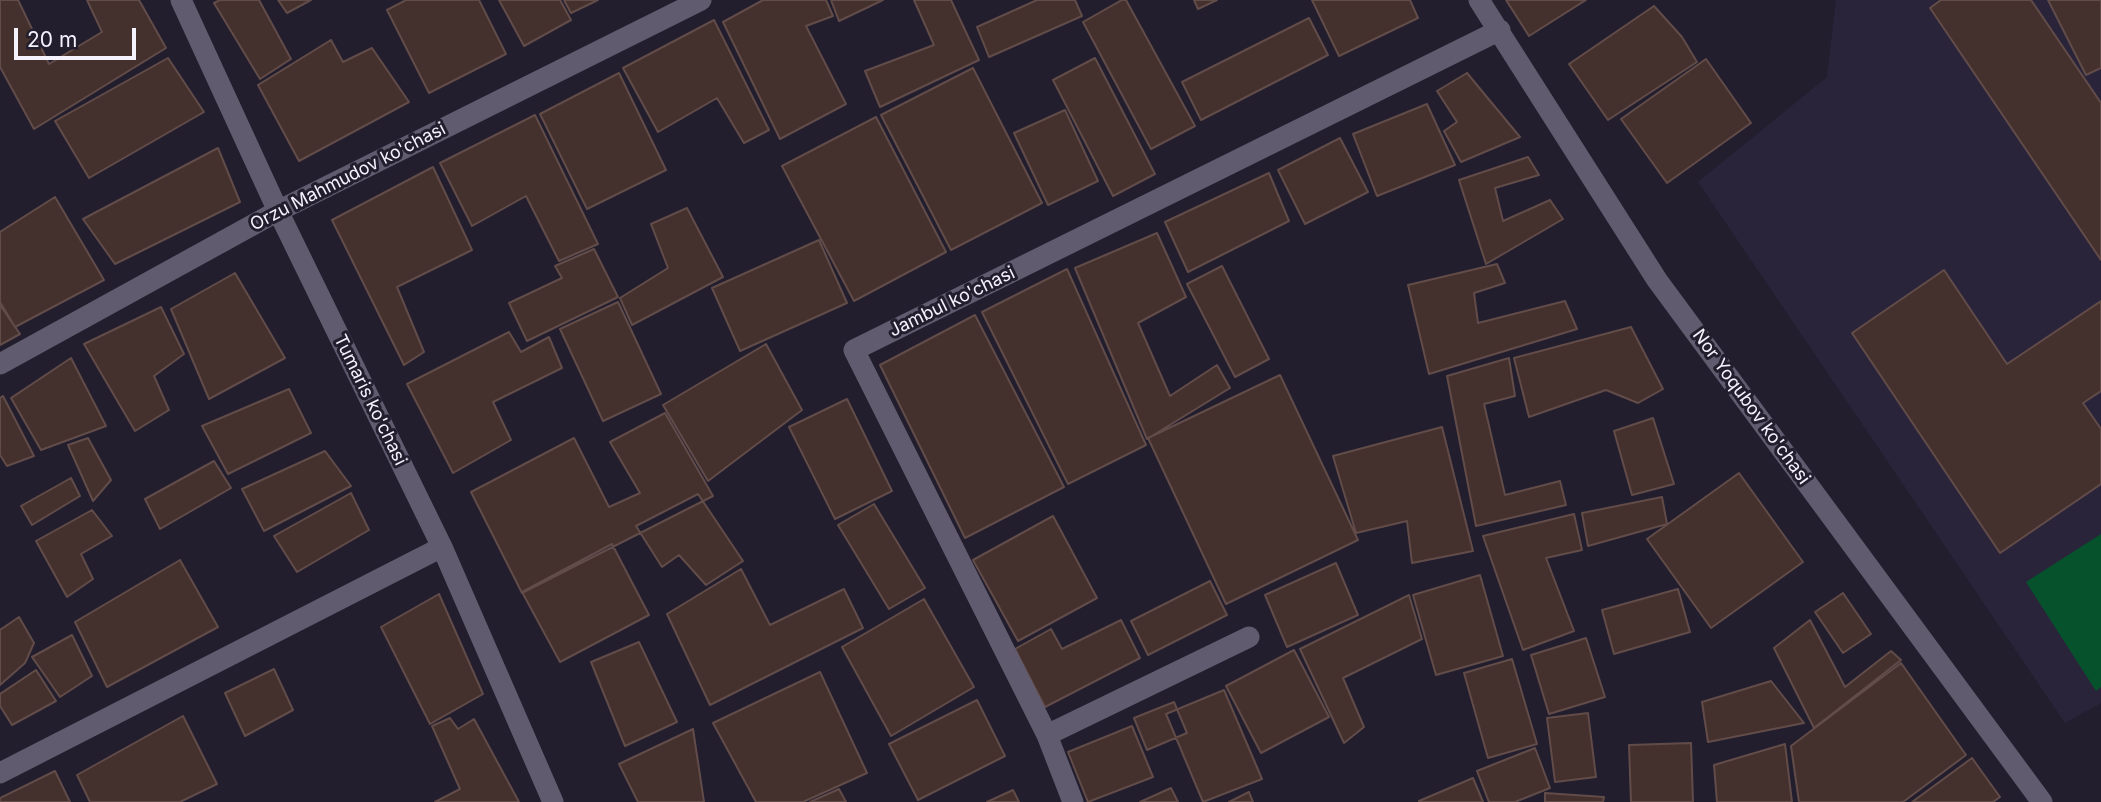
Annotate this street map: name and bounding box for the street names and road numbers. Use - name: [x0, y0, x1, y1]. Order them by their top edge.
- street label: Orzu Mahmudov ko'chasi: [247, 118, 449, 236]
- street label: Jambul ko'chasi: [886, 262, 1018, 342]
- street label: Nor Yoqubov ko'chasi: [1688, 325, 1814, 489]
- street label: Tumaris ko'chasi: [329, 331, 411, 469]

